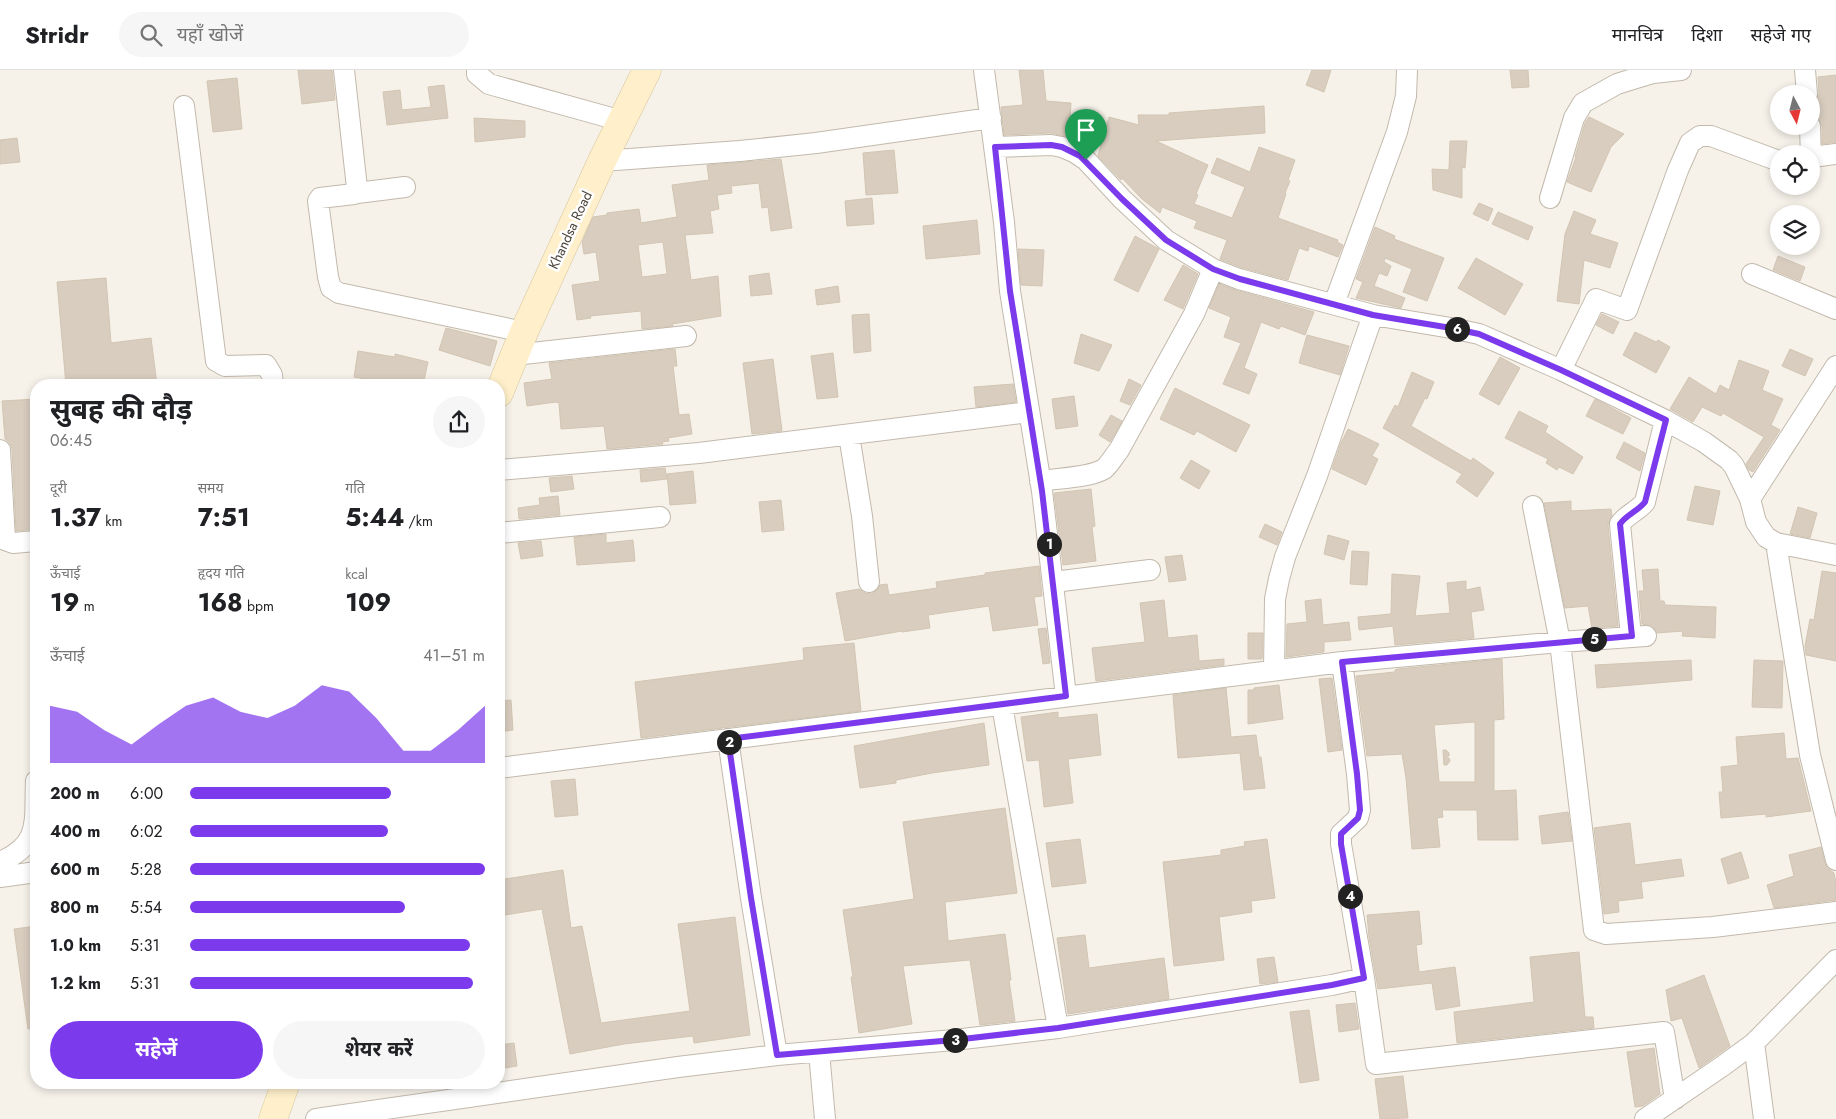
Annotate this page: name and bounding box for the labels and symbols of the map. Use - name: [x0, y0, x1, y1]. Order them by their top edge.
- north arrow: [1770, 85, 1820, 135]
- pin: [1065, 109, 1107, 160]
- street label: Khandsa Road: [543, 188, 597, 272]
- pin: 6: [1444, 316, 1470, 342]
- pin: 1: [1036, 532, 1062, 556]
- pin: 5: [1582, 626, 1606, 652]
- pin: 2: [716, 730, 742, 754]
- pin: 4: [1338, 884, 1362, 908]
- pin: 3: [942, 1028, 968, 1052]

